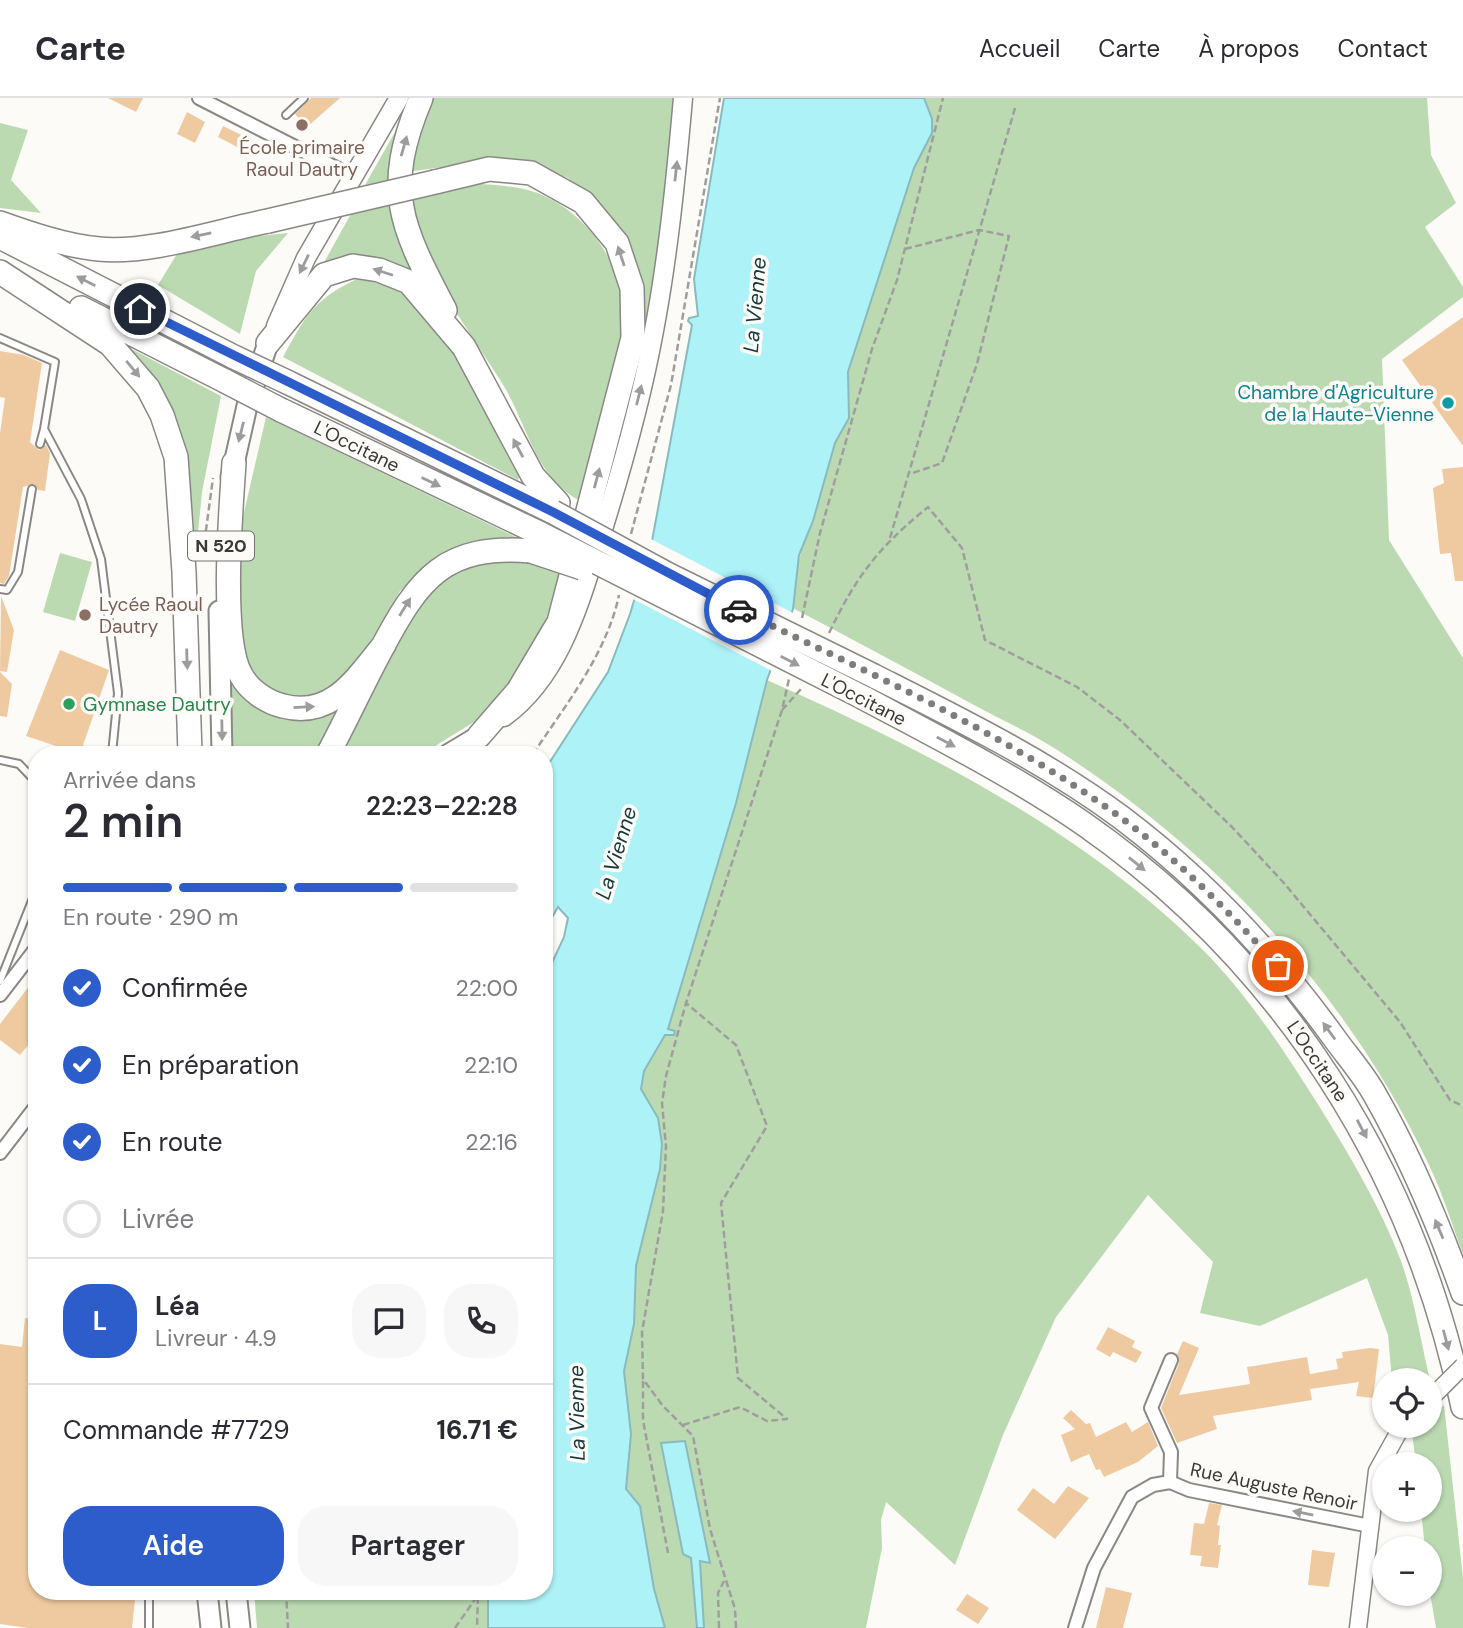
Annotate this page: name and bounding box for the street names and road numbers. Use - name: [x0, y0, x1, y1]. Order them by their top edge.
- street label: L'Occitane: [310, 415, 404, 478]
- road number: N 520: [188, 532, 254, 560]
- street label: L'Occitane: [817, 667, 911, 732]
- street label: L'Occitane: [1281, 1016, 1354, 1107]
- street label: Rue Auguste Renoir: [1188, 1457, 1360, 1516]

